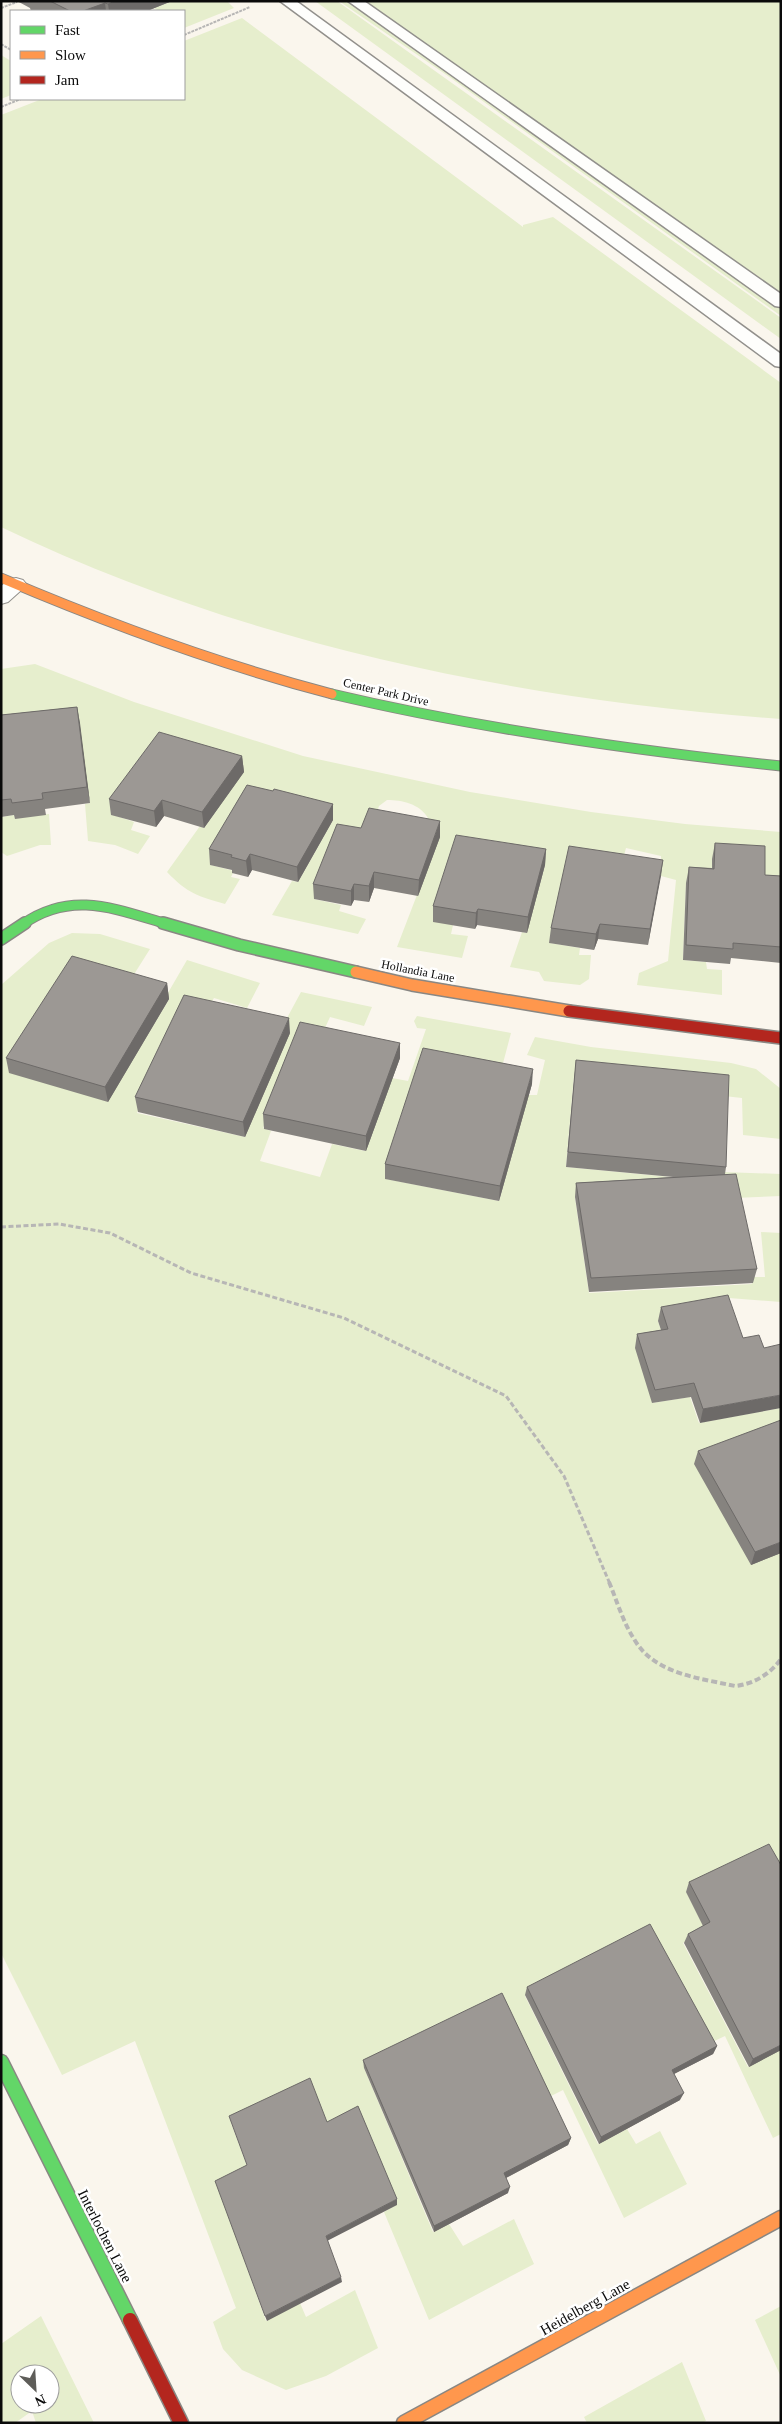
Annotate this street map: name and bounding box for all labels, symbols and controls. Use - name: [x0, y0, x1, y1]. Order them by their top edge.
- legend: [10, 10, 185, 100]
- text: Fast: [55, 22, 81, 38]
- text: Slow: [55, 47, 86, 63]
- text: Jam: [55, 72, 79, 88]
- street label: Center Park Drive: [342, 675, 430, 709]
- street label: Hollandia Lane: [380, 957, 456, 985]
- street label: Interlochen Lane: [75, 2187, 135, 2285]
- street label: Heidelberg Lane: [537, 2276, 633, 2338]
- north arrow: [10, 2364, 60, 2414]
- text: N: [33, 2391, 48, 2409]

